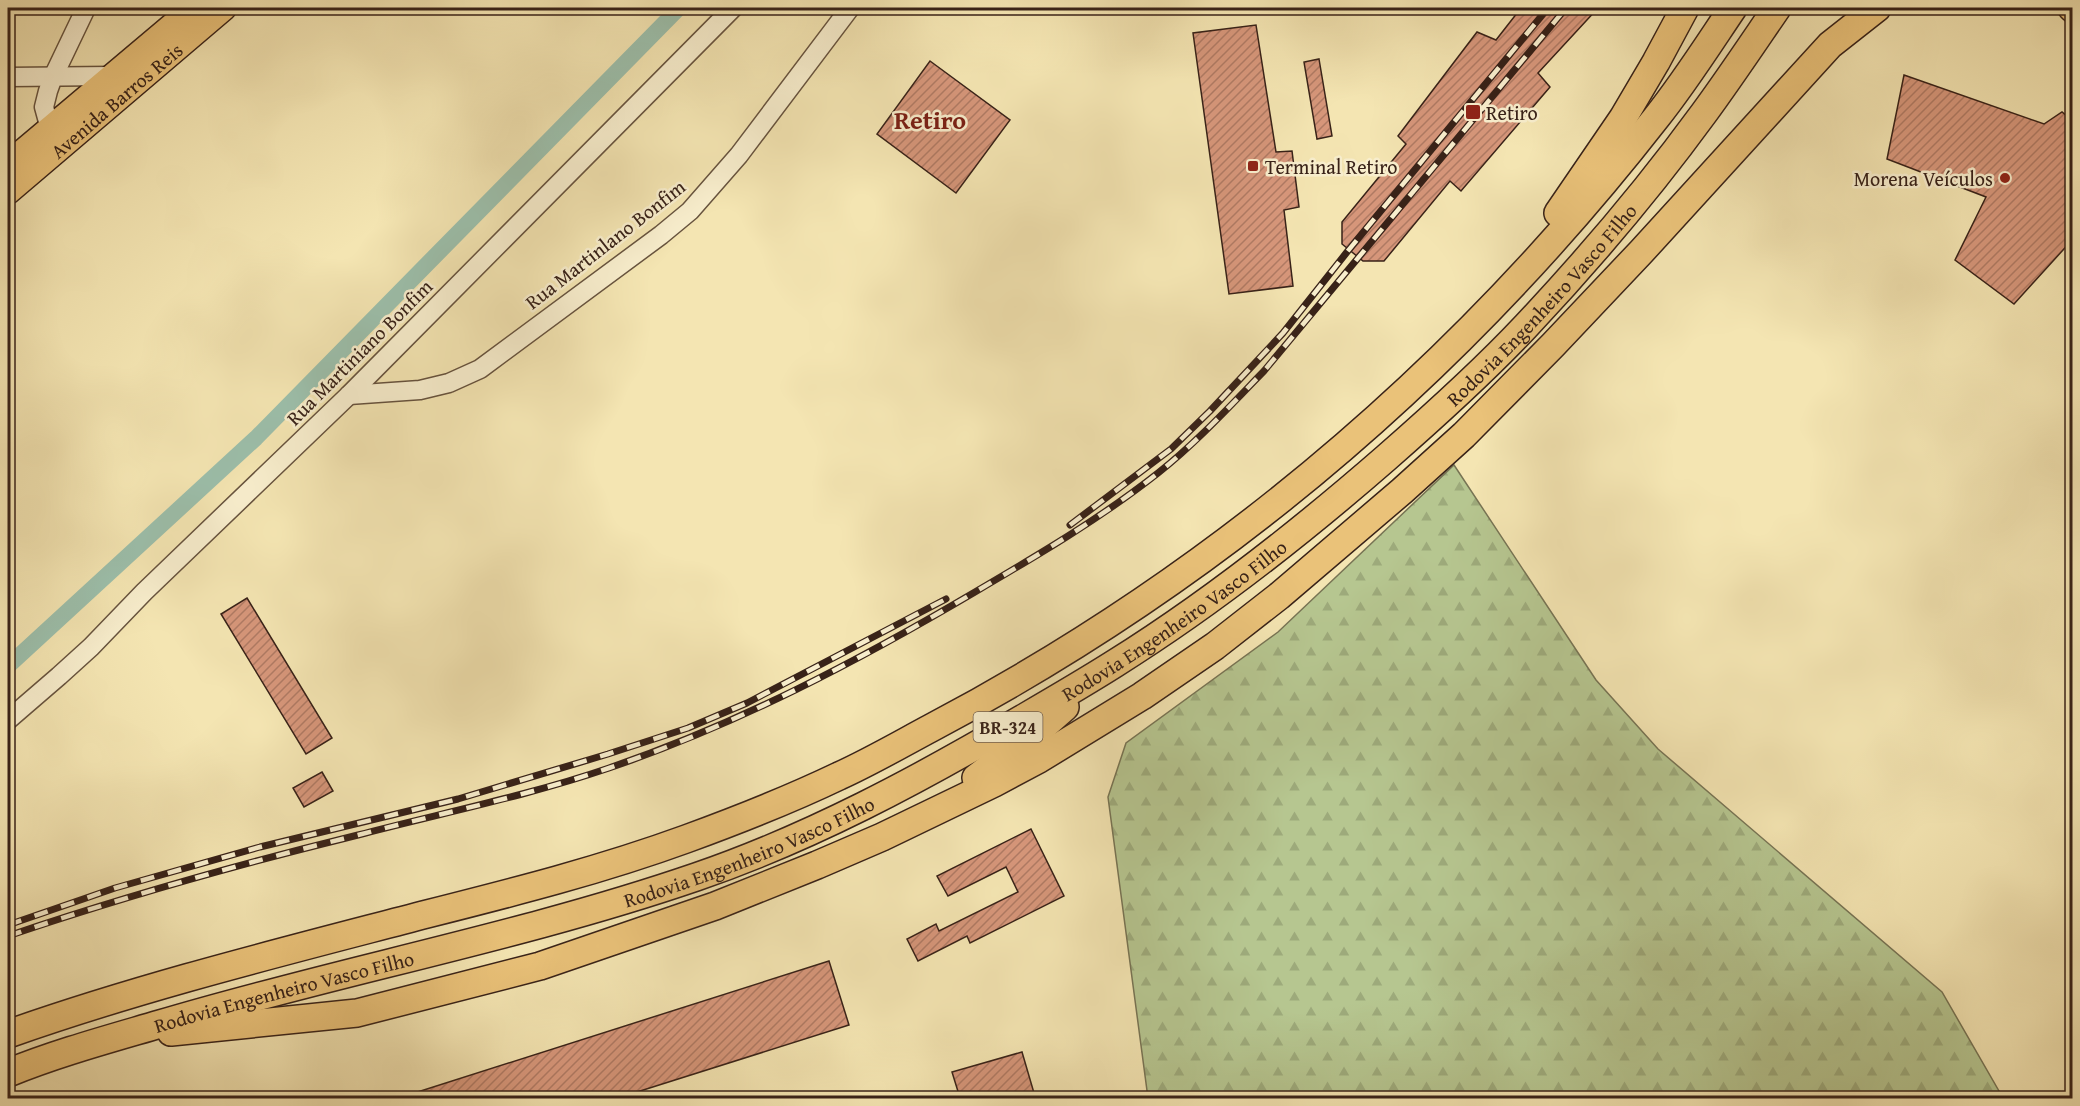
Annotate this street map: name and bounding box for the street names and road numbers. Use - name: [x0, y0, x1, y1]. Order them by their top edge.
- street label: Avenida Barros Reis: [44, 35, 189, 165]
- street label: Rua Martinlano Bonfim: [519, 172, 692, 316]
- street label: Rodovia Engenheiro Vasco Filho: [1439, 197, 1643, 412]
- street label: Rua Martiniano Bonfim: [279, 272, 439, 432]
- street label: Rodovia Engenheiro Vasco Filho: [1056, 532, 1292, 707]
- road number: BR-324: [974, 712, 1042, 742]
- street label: Rodovia Engenheiro Vasco Filho: [620, 788, 879, 914]
- street label: Rodovia Engenheiro Vasco Filho: [150, 943, 417, 1040]

